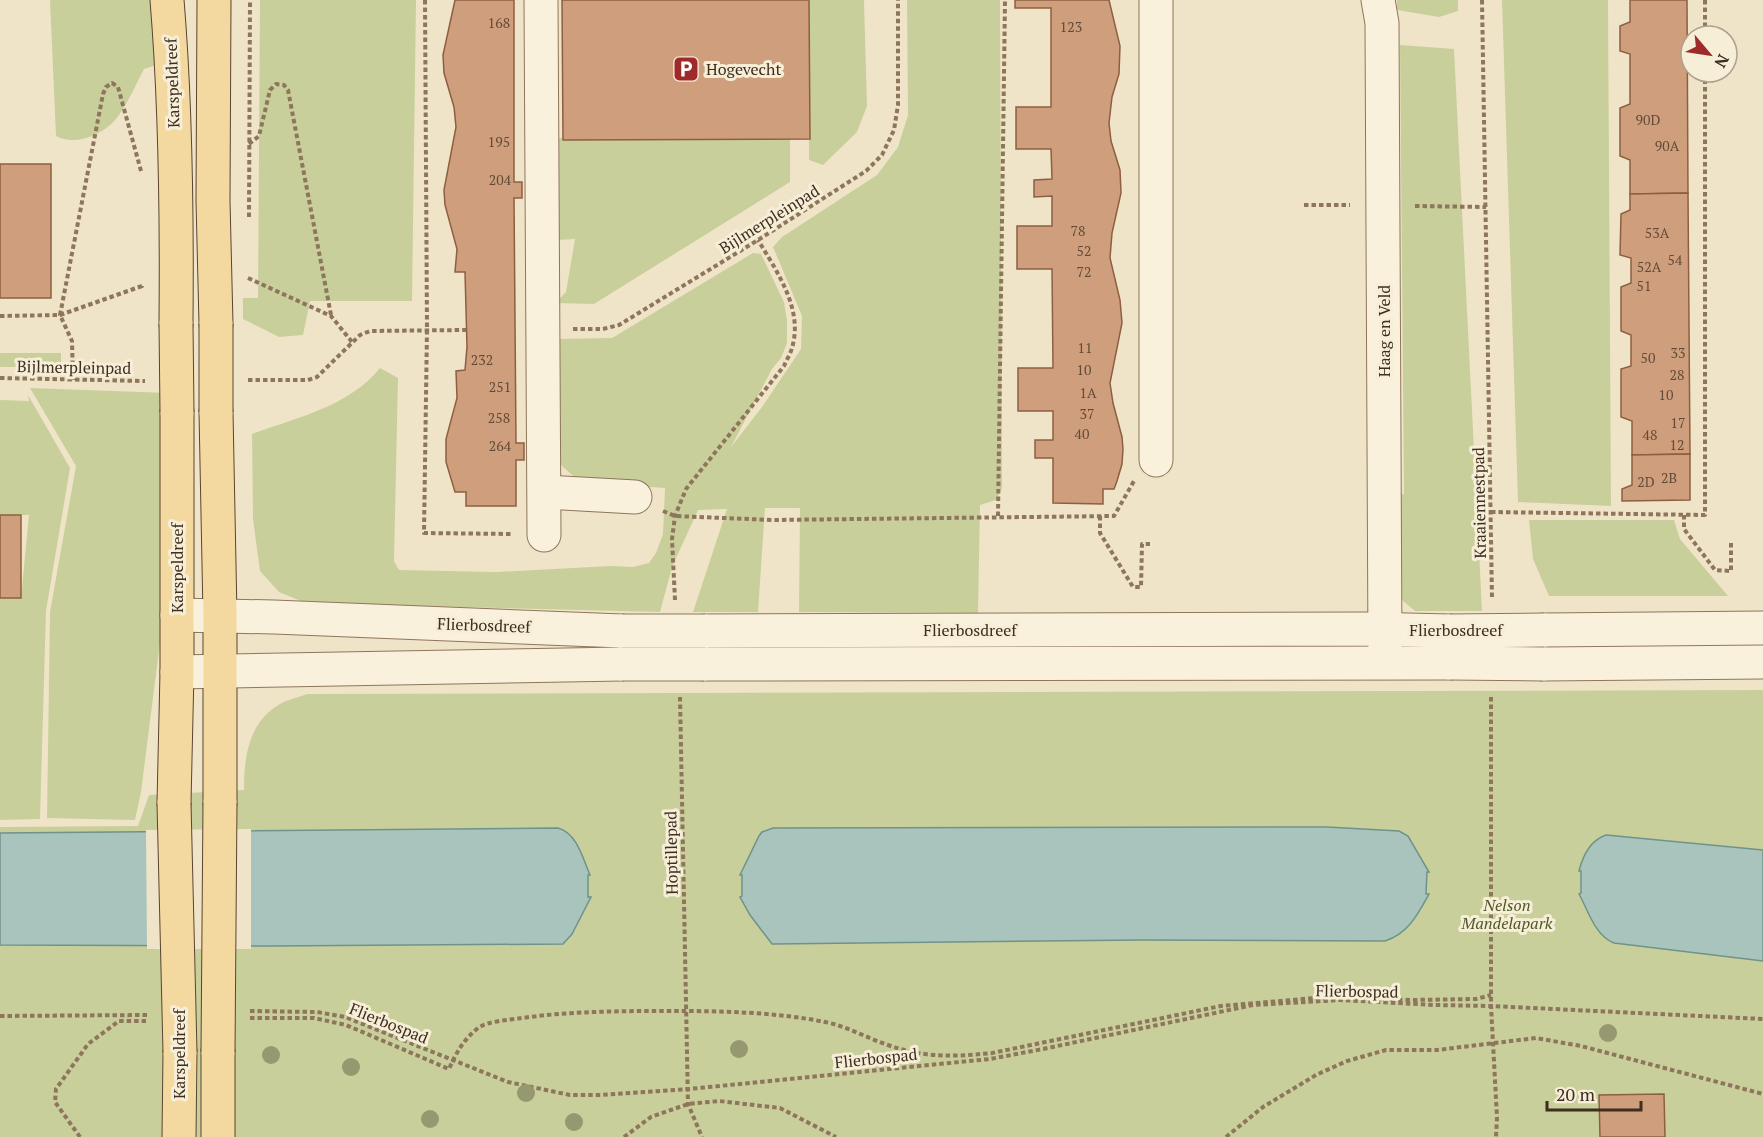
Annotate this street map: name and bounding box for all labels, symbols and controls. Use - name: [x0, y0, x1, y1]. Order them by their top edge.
- house number: 168: [488, 13, 510, 32]
- house number: 123: [1060, 17, 1082, 36]
- north arrow: [1679, 24, 1739, 84]
- street label: Karspeldreef: [159, 36, 185, 128]
- text: N: [1710, 51, 1735, 72]
- parking icon: Hogevecht: [671, 54, 701, 84]
- place label: Hogevecht: [706, 58, 781, 80]
- house number: 90D: [1636, 110, 1661, 129]
- house number: 195: [488, 132, 510, 151]
- house number: 90A: [1655, 136, 1680, 155]
- house number: 204: [489, 170, 512, 189]
- street label: Bijlmerpleinpad: [715, 179, 823, 259]
- house number: 78: [1071, 221, 1085, 240]
- house number: 53A: [1645, 223, 1670, 242]
- house number: 52: [1077, 241, 1091, 260]
- house number: 54: [1668, 250, 1683, 269]
- house number: 52A: [1637, 257, 1662, 276]
- house number: 72: [1077, 262, 1091, 281]
- house number: 51: [1637, 276, 1651, 295]
- street label: Haag en Veld: [1373, 285, 1395, 377]
- house number: 11: [1078, 338, 1092, 357]
- house number: 33: [1671, 343, 1685, 362]
- house number: 50: [1641, 348, 1655, 367]
- house number: 232: [471, 350, 493, 369]
- street label: Bijlmerpleinpad: [17, 355, 131, 379]
- house number: 10: [1077, 360, 1091, 379]
- house number: 28: [1670, 365, 1684, 384]
- house number: 251: [489, 377, 511, 396]
- house number: 1A: [1079, 383, 1097, 402]
- house number: 10: [1659, 385, 1673, 404]
- house number: 37: [1080, 404, 1094, 423]
- house number: 258: [488, 408, 510, 427]
- house number: 17: [1671, 413, 1685, 432]
- house number: 40: [1075, 424, 1089, 443]
- house number: 48: [1643, 425, 1657, 444]
- house number: 12: [1670, 435, 1684, 454]
- house number: 264: [489, 436, 512, 455]
- street label: Kraaiennestpad: [1467, 447, 1491, 559]
- house number: 2B: [1661, 468, 1677, 487]
- house number: 2D: [1637, 472, 1655, 491]
- street label: Karspeldreef: [166, 521, 188, 613]
- street label: Flierbosdreef: [437, 612, 533, 638]
- street label: Flierbosdreef: [923, 619, 1018, 641]
- street label: Flierbosdreef: [1409, 619, 1504, 641]
- street label: Hoptillepad: [659, 811, 683, 895]
- park label: Nelson Mandelapark: [1460, 894, 1553, 934]
- street label: Flierbospad: [1315, 979, 1399, 1003]
- street label: Flierbospad: [346, 997, 432, 1049]
- street label: Karspeldreef: [168, 1007, 190, 1099]
- street label: Flierbospad: [834, 1043, 919, 1073]
- scale bar: [1547, 1074, 1642, 1112]
- text: 20 m: [1556, 1082, 1596, 1106]

